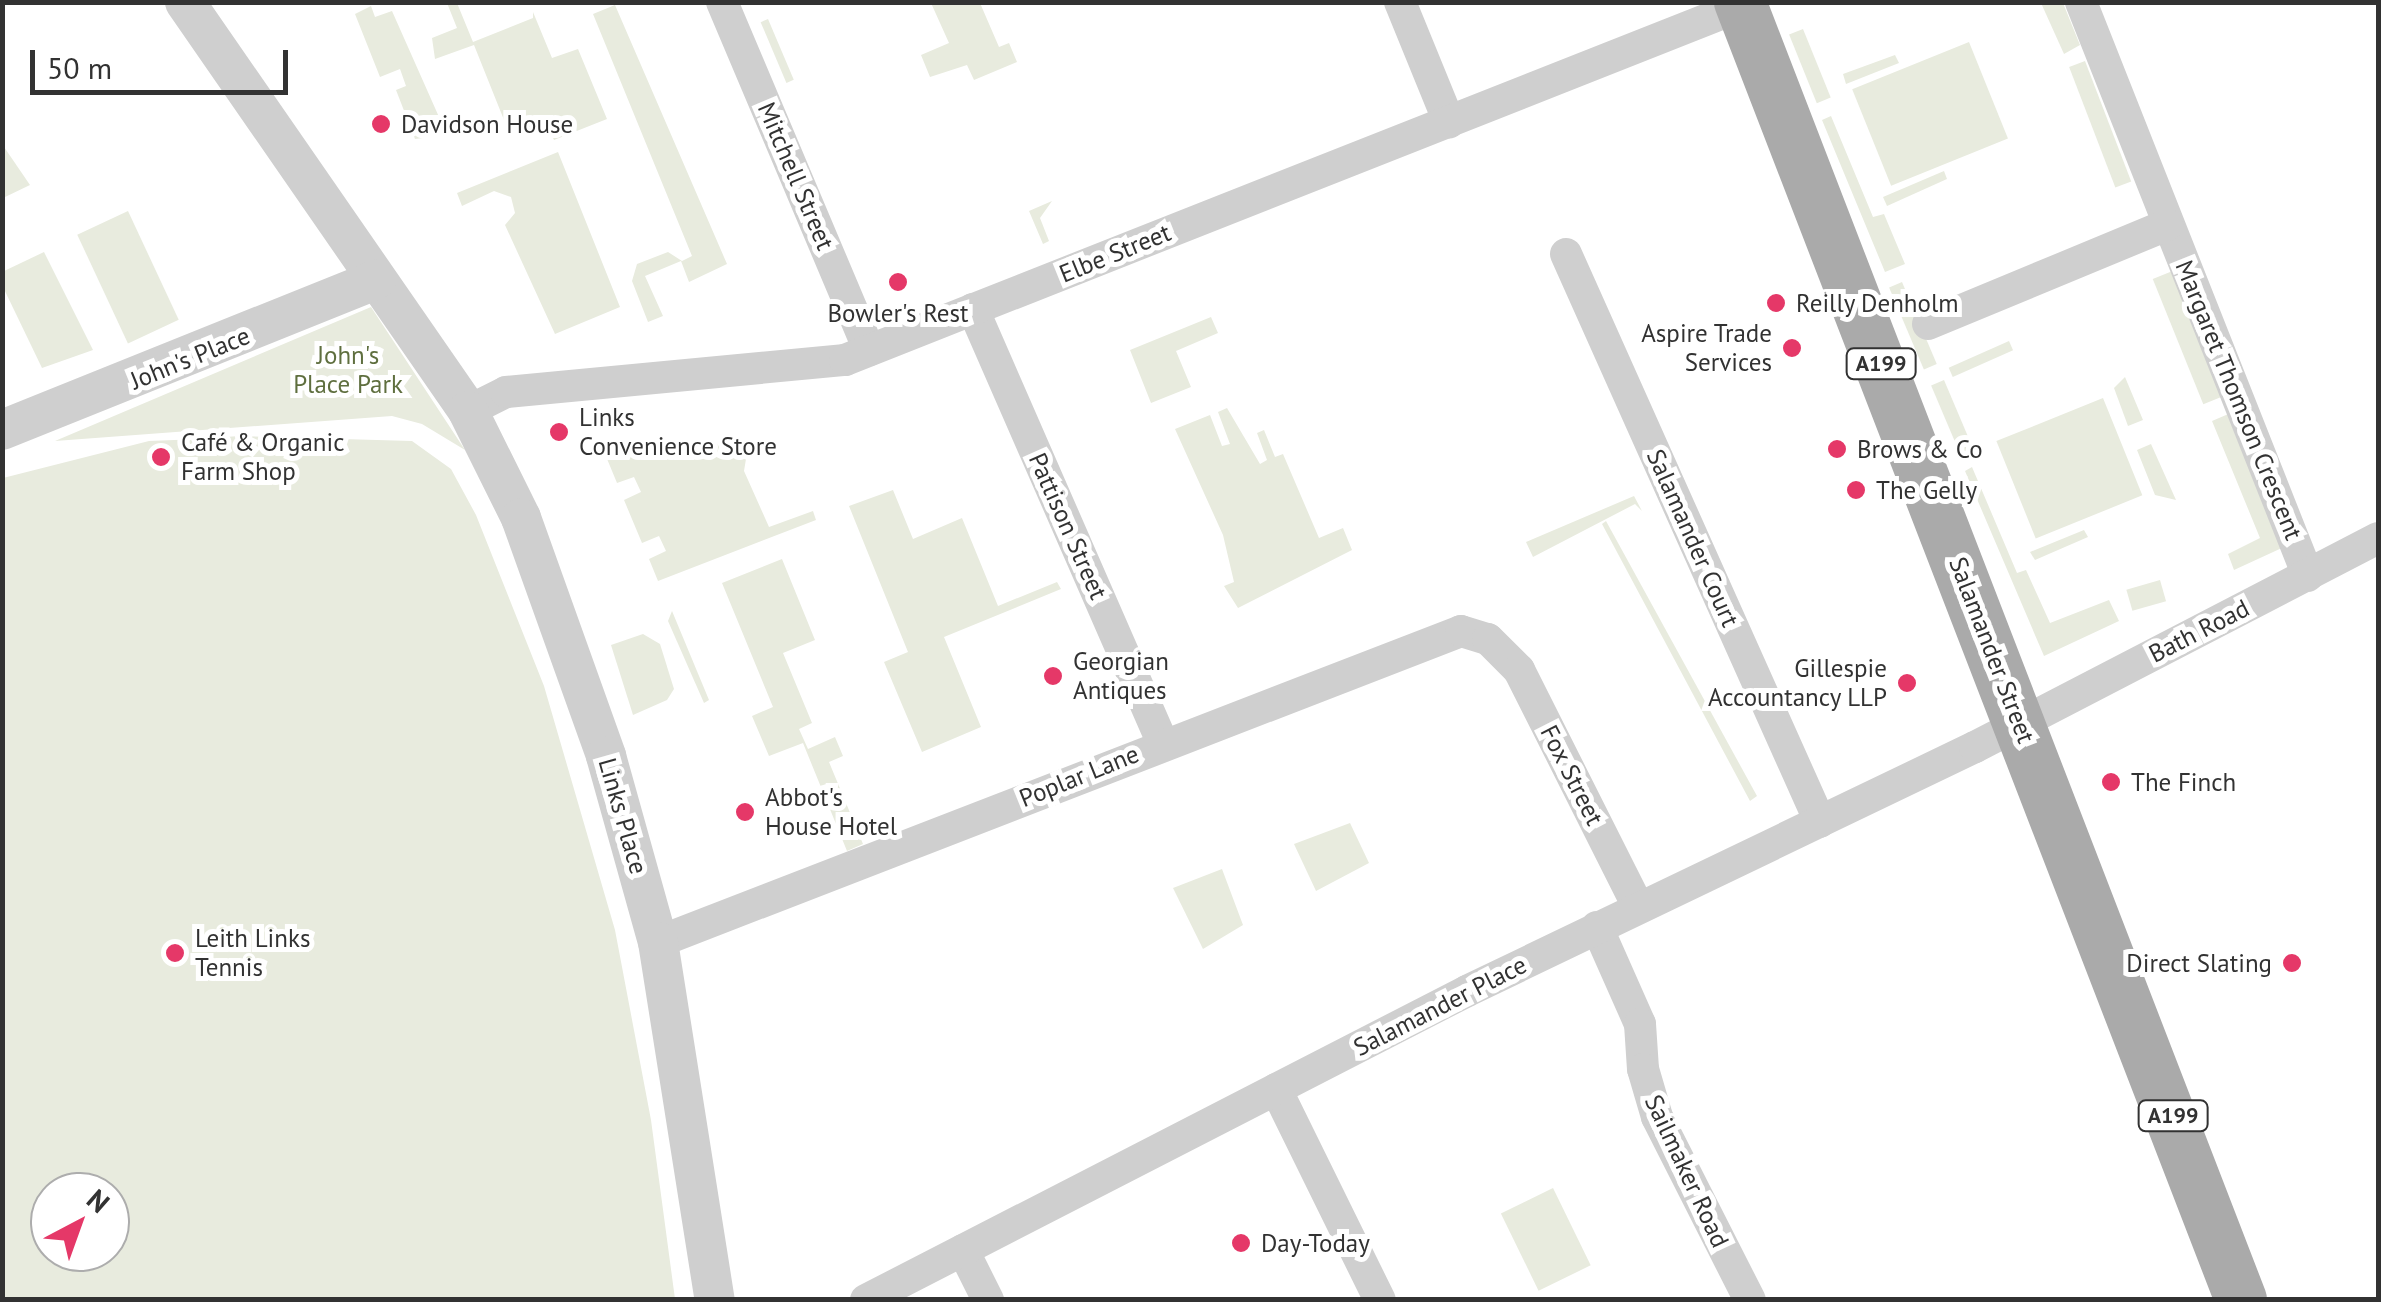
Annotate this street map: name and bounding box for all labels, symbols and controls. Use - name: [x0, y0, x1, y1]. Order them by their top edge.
- scale bar: [35, 30, 292, 92]
- text: 50 m: [47, 48, 112, 87]
- street label: Mitchell Street: [751, 98, 841, 254]
- place label: Davidson House: [401, 109, 573, 139]
- marker: Davidson House: [370, 113, 392, 135]
- street label: Elbe Street: [1055, 217, 1175, 289]
- street label: Margaret Thomson Crescent: [2169, 256, 2309, 544]
- marker: Bowler's Rest: [887, 271, 909, 293]
- place label: Reilly Denholm: [1796, 288, 1959, 318]
- marker: Reilly Denholm: [1765, 292, 1787, 314]
- place label: Bowler's Rest: [827, 298, 969, 328]
- place label: Aspire Trade Services: [1640, 319, 1772, 378]
- street label: John's Place: [126, 320, 254, 396]
- marker: Aspire Trade Services: [1781, 337, 1803, 359]
- park label: John's Place Park: [293, 341, 403, 400]
- road number: A199: [1844, 347, 1918, 381]
- place label: Links Convenience Store: [579, 403, 777, 462]
- marker: Links Convenience Store: [548, 421, 570, 443]
- place label: Café & Organic Farm Shop: [181, 428, 344, 487]
- place label: Brows & Co: [1857, 434, 1983, 464]
- marker: Brows & Co: [1826, 438, 1848, 460]
- street label: Salamander Court: [1640, 445, 1746, 631]
- marker: Café & Organic Farm Shop: [150, 446, 172, 468]
- street label: Pattison Street: [1022, 448, 1114, 604]
- place label: The Gelly: [1876, 475, 1977, 505]
- marker: The Gelly: [1845, 479, 1867, 501]
- street label: Salamander Street: [1943, 553, 2041, 747]
- street label: Bath Road: [2144, 593, 2254, 669]
- place label: Georgian Antiques: [1073, 647, 1169, 706]
- place label: Gillespie Accountancy LLP: [1707, 654, 1887, 713]
- marker: Georgian Antiques: [1042, 665, 1064, 687]
- marker: Gillespie Accountancy LLP: [1896, 672, 1918, 694]
- street label: Fox Street: [1534, 720, 1610, 830]
- street label: Poplar Lane: [1015, 738, 1143, 814]
- street label: Links Place: [592, 754, 654, 878]
- place label: The Finch: [2131, 767, 2236, 797]
- marker: The Finch: [2100, 771, 2122, 793]
- place label: Abbot's House Hotel: [765, 783, 897, 842]
- marker: Abbot's House Hotel: [734, 801, 756, 823]
- place label: Leith Links Tennis: [195, 924, 310, 983]
- marker: Leith Links Tennis: [164, 942, 186, 964]
- place label: Direct Slating: [2126, 948, 2272, 978]
- street label: Salamander Place: [1348, 949, 1532, 1063]
- marker: Direct Slating: [2281, 952, 2303, 974]
- street label: Sailmaker Road: [1639, 1090, 1735, 1252]
- road number: A199: [2136, 1099, 2210, 1133]
- north arrow: [30, 1172, 130, 1272]
- text: N: [80, 1180, 118, 1220]
- place label: Day-Today: [1261, 1228, 1370, 1258]
- marker: Day-Today: [1230, 1232, 1252, 1254]

